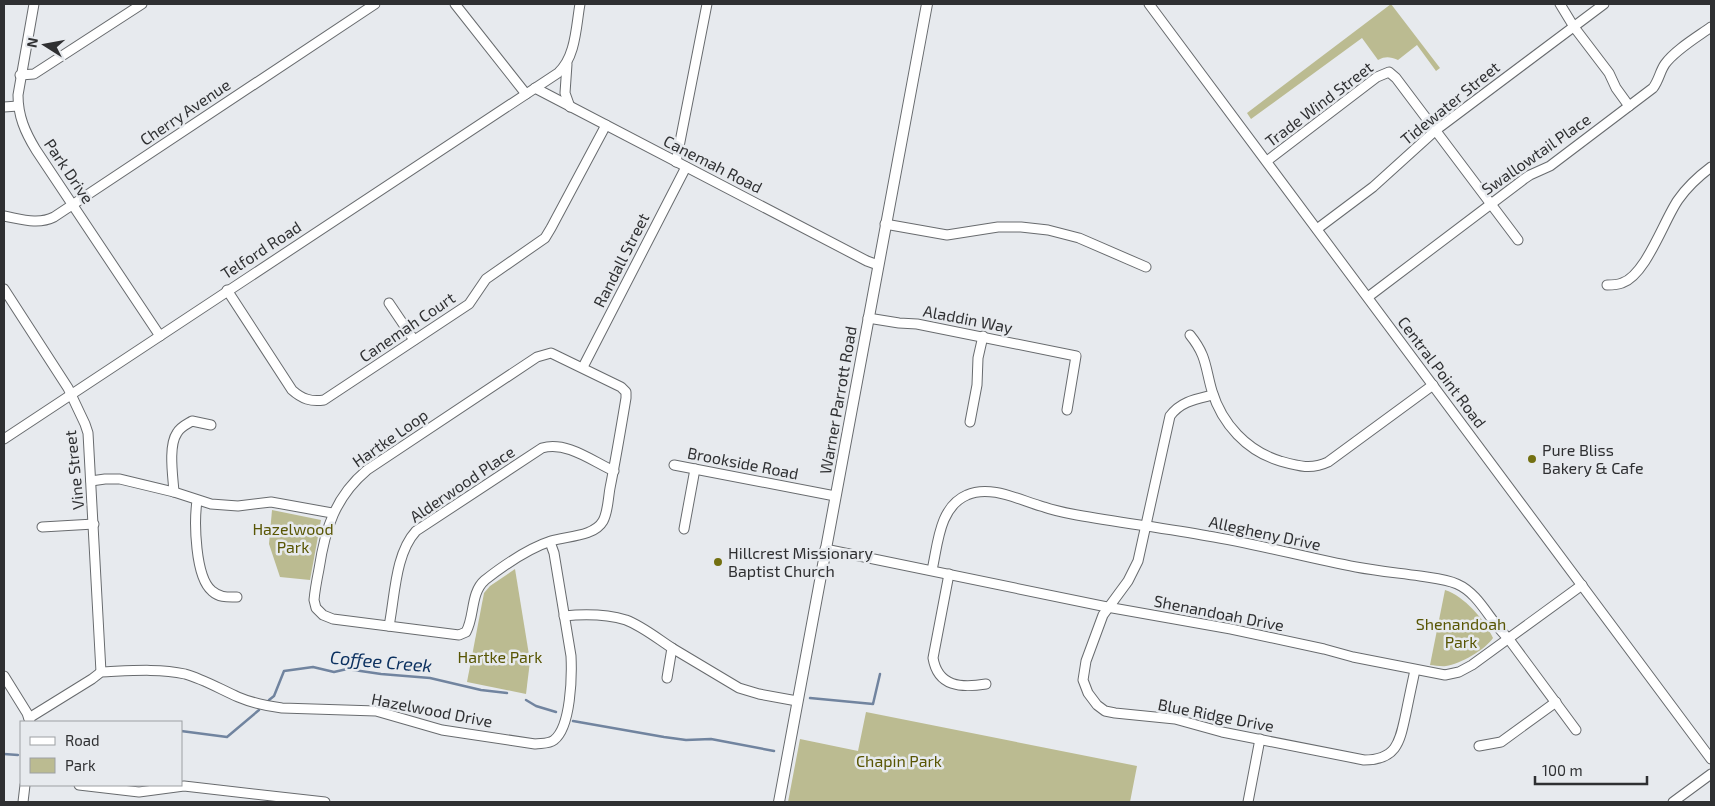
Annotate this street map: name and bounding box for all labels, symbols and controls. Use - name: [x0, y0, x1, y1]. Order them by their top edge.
- north arrow: [20, 20, 70, 70]
- text: N: [22, 36, 41, 49]
- street label: Trade Wind Street: [1261, 57, 1376, 150]
- street label: Tidewater Street: [1396, 57, 1503, 148]
- street label: Cherry Avenue: [136, 74, 233, 149]
- street label: Swallowtail Place: [1478, 109, 1594, 198]
- street label: Canemah Road: [661, 131, 766, 197]
- street label: Park Drive: [41, 135, 98, 207]
- street label: Randall Street: [589, 210, 652, 310]
- street label: Telford Road: [217, 217, 304, 283]
- street label: Canemah Court: [355, 288, 458, 366]
- street label: Aladdin Way: [922, 301, 1015, 337]
- street label: Central Point Road: [1394, 312, 1490, 431]
- street label: Warner Parrott Road: [815, 324, 860, 476]
- street label: Hartke Loop: [348, 405, 431, 471]
- street label: Vine Street: [60, 429, 87, 511]
- place label: Pure Bliss Bakery & Cafe: [1542, 440, 1644, 477]
- street label: Alderwood Place: [406, 442, 518, 526]
- street label: Brookside Road: [686, 442, 800, 483]
- marker: Pure Bliss Bakery & Cafe: [1526, 453, 1538, 465]
- street label: Allegheny Drive: [1207, 511, 1323, 554]
- park label: Hazelwood Park: [252, 519, 334, 556]
- place label: Hillcrest Missionary Baptist Church: [728, 543, 873, 580]
- marker: Hillcrest Missionary Baptist Church: [712, 556, 724, 568]
- street label: Shenandoah Drive: [1152, 591, 1286, 634]
- park label: Shenandoah Park: [1416, 614, 1506, 651]
- water label: Coffee Creek: [329, 646, 433, 676]
- park label: Hartke Park: [458, 647, 542, 666]
- street label: Hazelwood Drive: [370, 688, 494, 731]
- street label: Blue Ridge Drive: [1156, 694, 1276, 735]
- legend: [20, 721, 182, 786]
- text: Road: [65, 731, 100, 749]
- park label: Chapin Park: [856, 751, 942, 770]
- scale bar: [1535, 754, 1648, 786]
- text: Park: [65, 756, 96, 774]
- text: 100 m: [1542, 761, 1583, 779]

